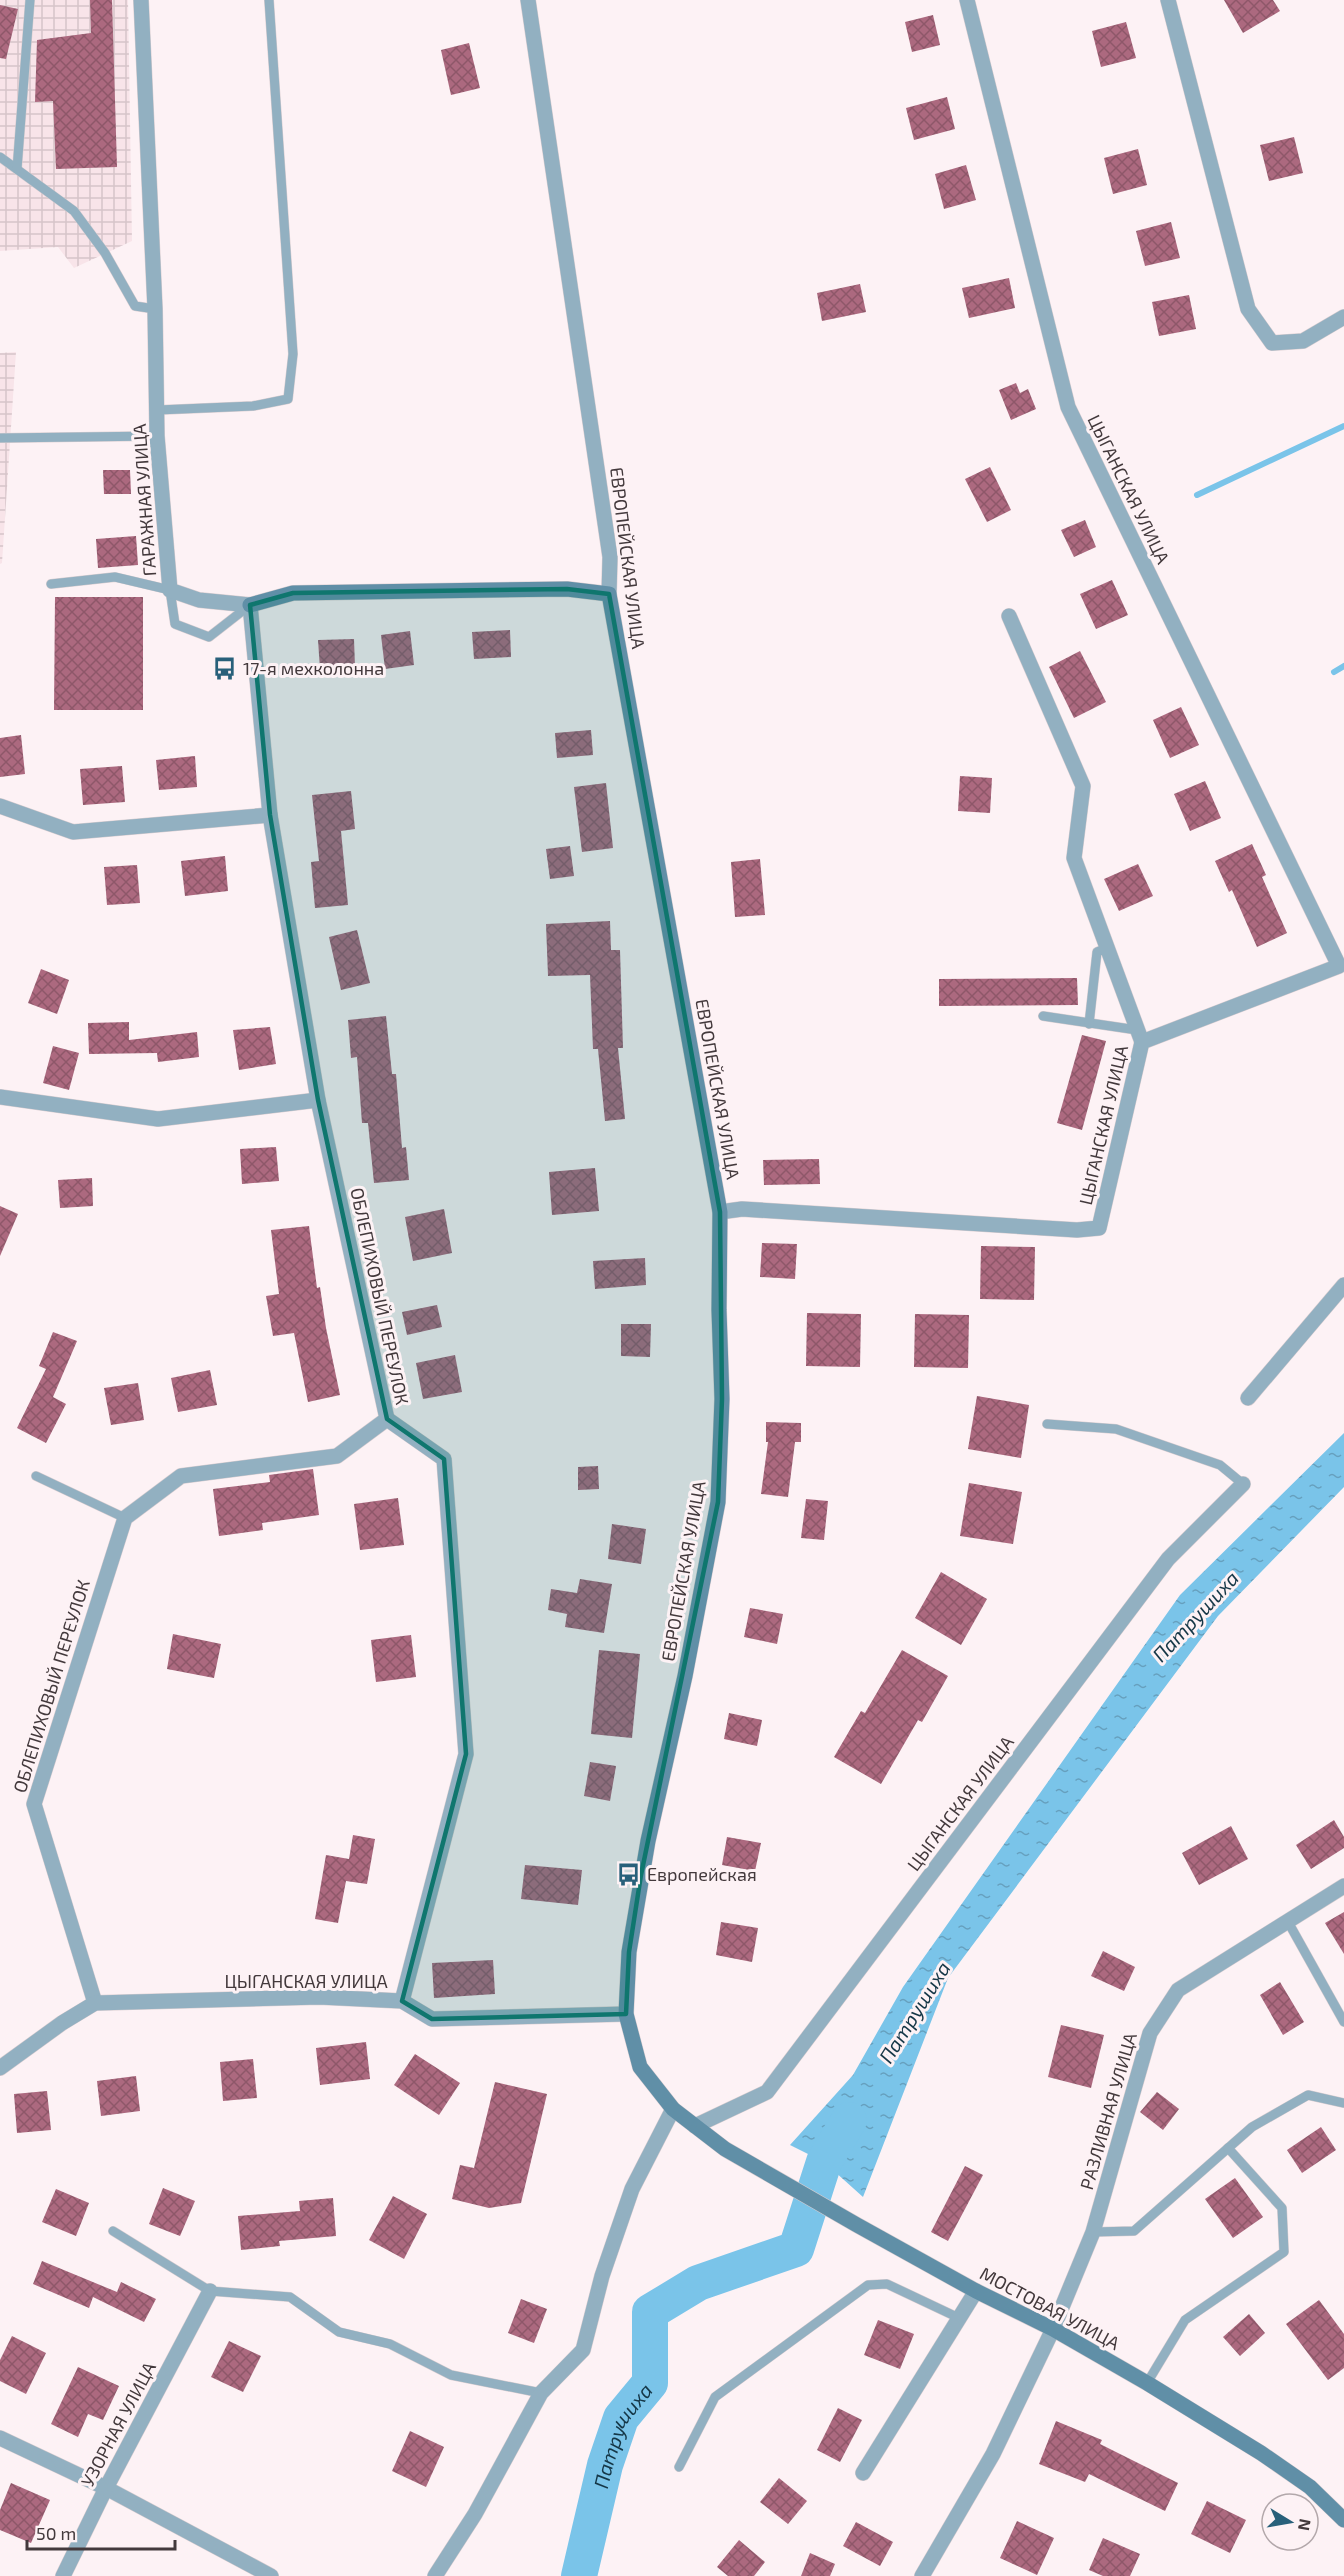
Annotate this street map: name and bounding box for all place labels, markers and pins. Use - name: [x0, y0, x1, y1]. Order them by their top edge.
- bus stop icon: 17-я мехколонна: [212, 655, 238, 681]
- place label: 17-я мехколонна: [243, 657, 384, 679]
- bus stop icon: Европейская: [616, 1861, 642, 1887]
- place label: Европейская: [647, 1863, 757, 1885]

